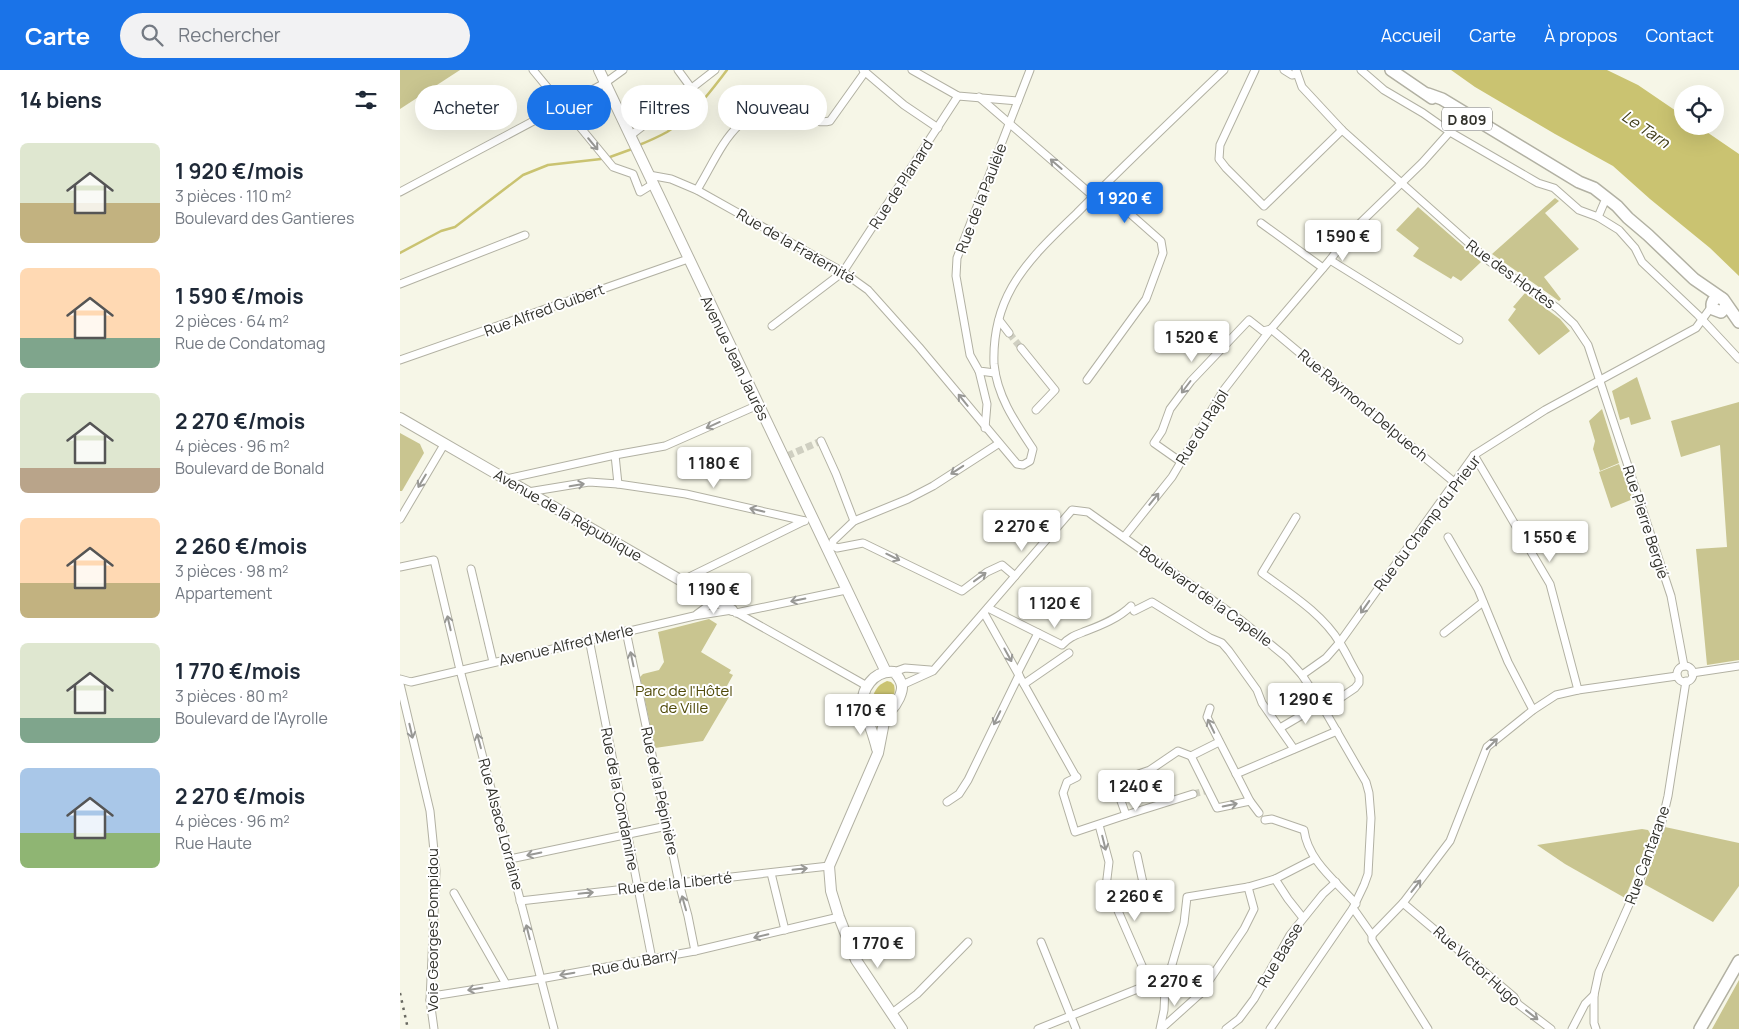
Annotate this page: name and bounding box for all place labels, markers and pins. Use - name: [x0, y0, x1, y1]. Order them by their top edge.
- pin: 1 920 €: [1079, 182, 1171, 224]
- pin: 1 590 €: [1297, 220, 1389, 262]
- pin: 1 520 €: [1146, 320, 1238, 363]
- pin: 1 180 €: [668, 446, 760, 489]
- pin: 2 270 €: [976, 510, 1068, 552]
- pin: 1 550 €: [1504, 520, 1596, 563]
- pin: 1 190 €: [668, 572, 760, 615]
- pin: 1 120 €: [1009, 586, 1101, 629]
- pin: 1 290 €: [1260, 682, 1352, 725]
- pin: 1 170 €: [815, 694, 907, 736]
- pin: 1 240 €: [1090, 770, 1182, 812]
- pin: 2 260 €: [1089, 880, 1181, 922]
- pin: 1 770 €: [832, 926, 924, 969]
- pin: 2 270 €: [1129, 964, 1221, 1007]

